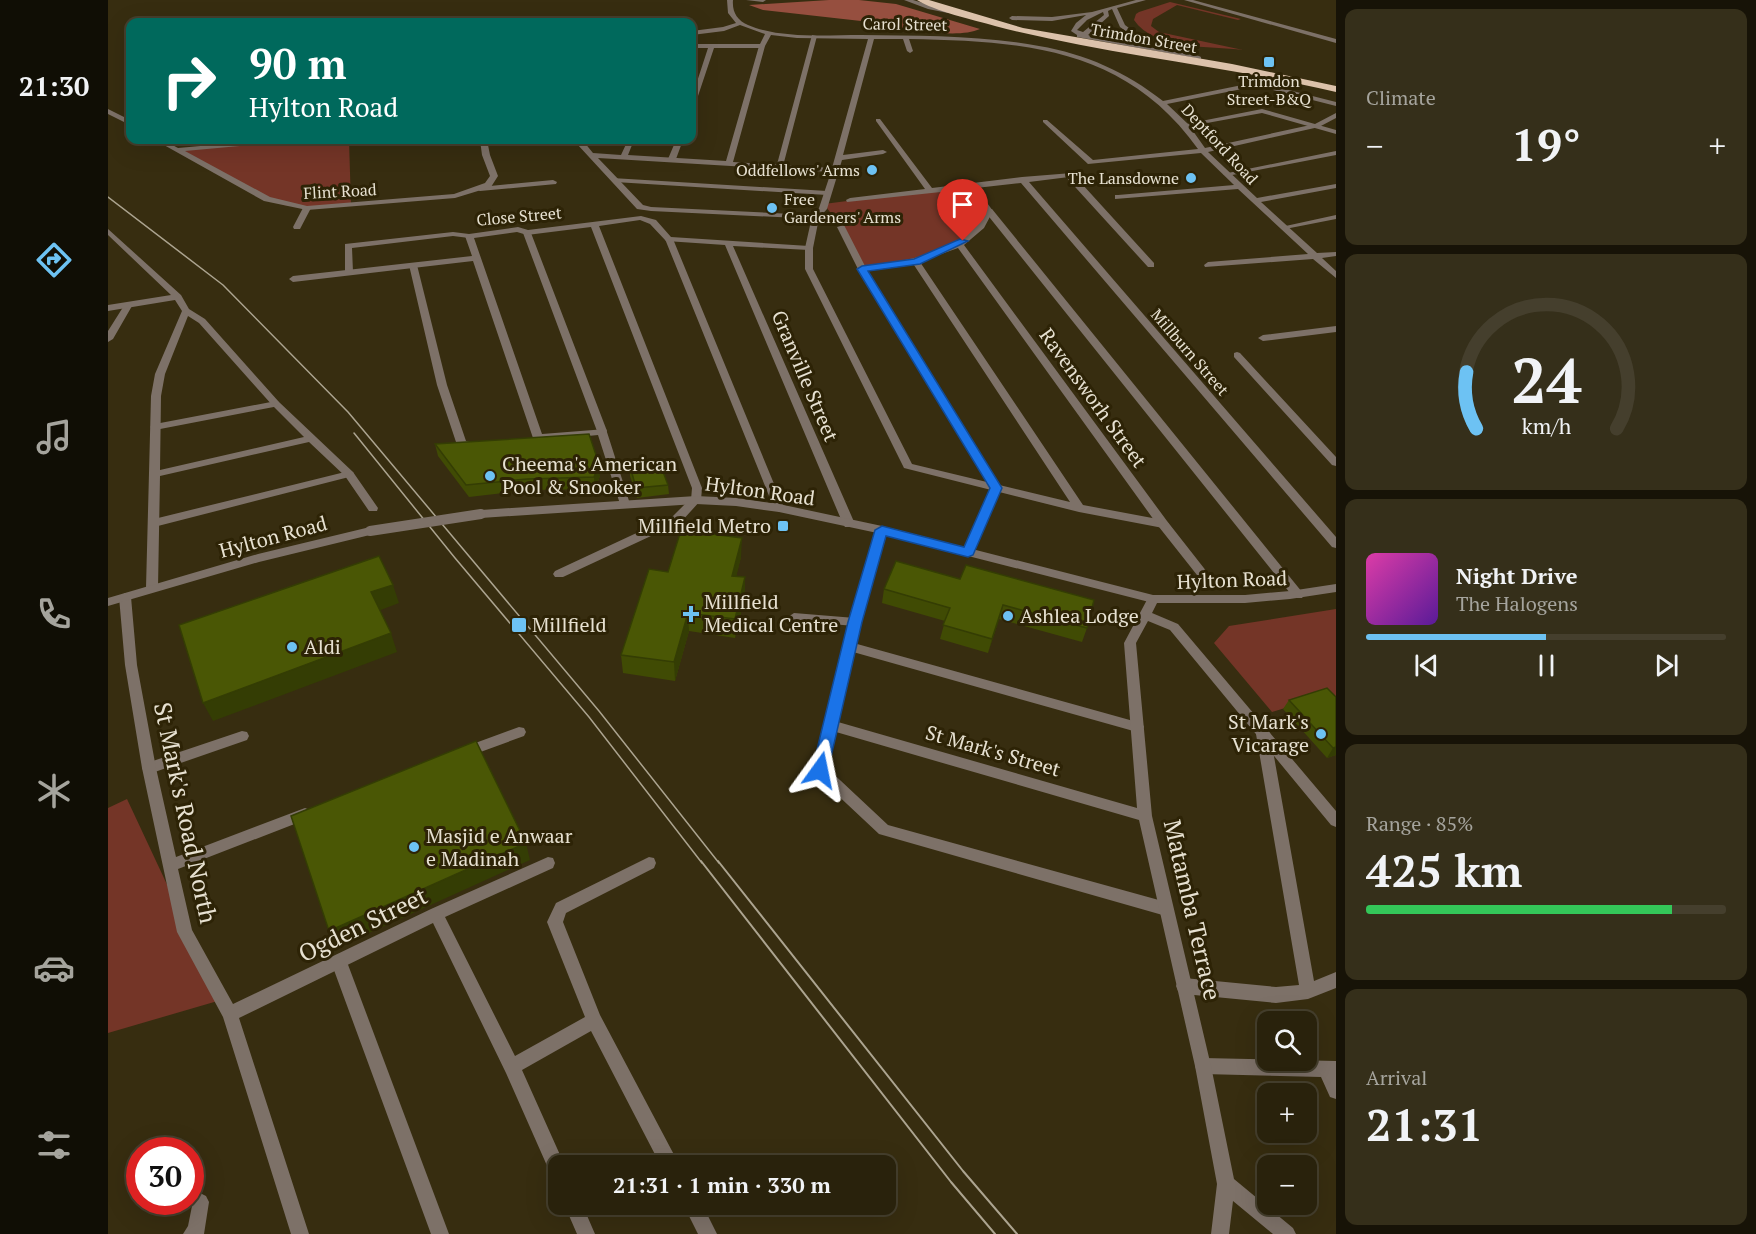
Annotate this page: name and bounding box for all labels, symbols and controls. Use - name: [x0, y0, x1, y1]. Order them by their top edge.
- street label: Carol Street: [862, 12, 948, 36]
- street label: Trimdon Street: [1089, 18, 1199, 58]
- text: 90 m: [249, 35, 347, 91]
- icon: right: [150, 42, 228, 120]
- marker: Trimdon Street-B&Q: [1262, 55, 1276, 69]
- text: 21:30: [19, 68, 89, 104]
- place label: Trimdon Street-B&Q: [1227, 70, 1312, 110]
- text: Climate: [1366, 84, 1436, 111]
- text: Hylton Road: [249, 89, 398, 125]
- street label: Deptford Road: [1177, 99, 1263, 189]
- text: 19°: [1511, 114, 1581, 174]
- text: −: [1366, 124, 1384, 167]
- text: +: [1708, 124, 1726, 167]
- place label: Oddfellows' Arms: [736, 159, 860, 181]
- marker: Oddfellows' Arms: [865, 163, 879, 177]
- place label: The Lansdowne: [1068, 167, 1179, 189]
- marker: The Lansdowne: [1184, 171, 1198, 185]
- street label: Flint Road: [303, 178, 377, 204]
- pin: [937, 179, 988, 241]
- place label: Free Gardeners' Arms: [784, 188, 901, 228]
- icon: arrive: [946, 188, 979, 221]
- street label: Close Street: [475, 201, 563, 231]
- marker: Free Gardeners' Arms: [765, 201, 779, 215]
- icon: directions: [33, 239, 75, 281]
- street label: Millburn Street: [1146, 304, 1234, 400]
- street label: Granville Street: [766, 306, 845, 446]
- street label: Ravensworh Street: [1034, 323, 1154, 473]
- text: 24: [1511, 338, 1581, 421]
- text: km/h: [1521, 412, 1571, 440]
- icon: music: [33, 416, 75, 458]
- place label: Cheema's American Pool & Snooker: [502, 450, 677, 500]
- marker: Cheema's American Pool & Snooker: [483, 469, 497, 483]
- street label: Hylton Road: [703, 469, 817, 512]
- street label: Hylton Road: [216, 509, 330, 564]
- place label: Millfield Metro: [638, 512, 771, 539]
- marker: Millfield Metro: [776, 519, 790, 533]
- text: Night Drive: [1456, 561, 1578, 590]
- street label: Hylton Road: [1176, 564, 1288, 595]
- place label: Millfield Medical Centre: [704, 588, 838, 638]
- text: The Halogens: [1456, 590, 1578, 617]
- icon: phone: [33, 593, 75, 635]
- place label: Ashlea Lodge: [1020, 602, 1139, 629]
- marker: Millfield Medical Centre: [682, 605, 700, 623]
- marker: Ashlea Lodge: [1001, 609, 1015, 623]
- place label: Millfield: [532, 611, 607, 638]
- marker: Millfield: [510, 616, 528, 634]
- place label: Aldi: [304, 633, 341, 660]
- marker: Aldi: [285, 640, 299, 654]
- icon: previous: [1410, 649, 1443, 682]
- icon: pause: [1530, 649, 1563, 682]
- icon: next: [1650, 649, 1683, 682]
- street label: St Mark's Road North: [147, 699, 225, 926]
- place label: St Mark's Vicarage: [1228, 708, 1309, 758]
- street label: St Mark's Street: [923, 718, 1064, 783]
- marker: St Mark's Vicarage: [1314, 727, 1328, 741]
- position arrow: [788, 738, 852, 802]
- icon: climate: [33, 770, 75, 812]
- text: Range · 85%: [1366, 810, 1473, 837]
- street label: Matamba Terrace: [1157, 816, 1229, 1003]
- place label: Masjid e Anwaar e Madinah: [426, 822, 573, 872]
- marker: Masjid e Anwaar e Madinah: [407, 840, 421, 854]
- text: 425 km: [1366, 840, 1522, 900]
- street label: Ogden Street: [293, 879, 433, 969]
- icon: car: [33, 947, 75, 989]
- map controls: [1257, 1011, 1317, 1215]
- button: search: [1257, 1011, 1317, 1071]
- text: Arrival: [1366, 1064, 1427, 1091]
- button: +: [1257, 1083, 1317, 1143]
- text: 21:31: [1366, 1094, 1483, 1154]
- icon: filters: [33, 1124, 75, 1166]
- speed limit sign: 30: [126, 1137, 204, 1215]
- button: −: [1257, 1155, 1317, 1215]
- text: 21:31 · 1 min · 330 m: [613, 1170, 831, 1199]

